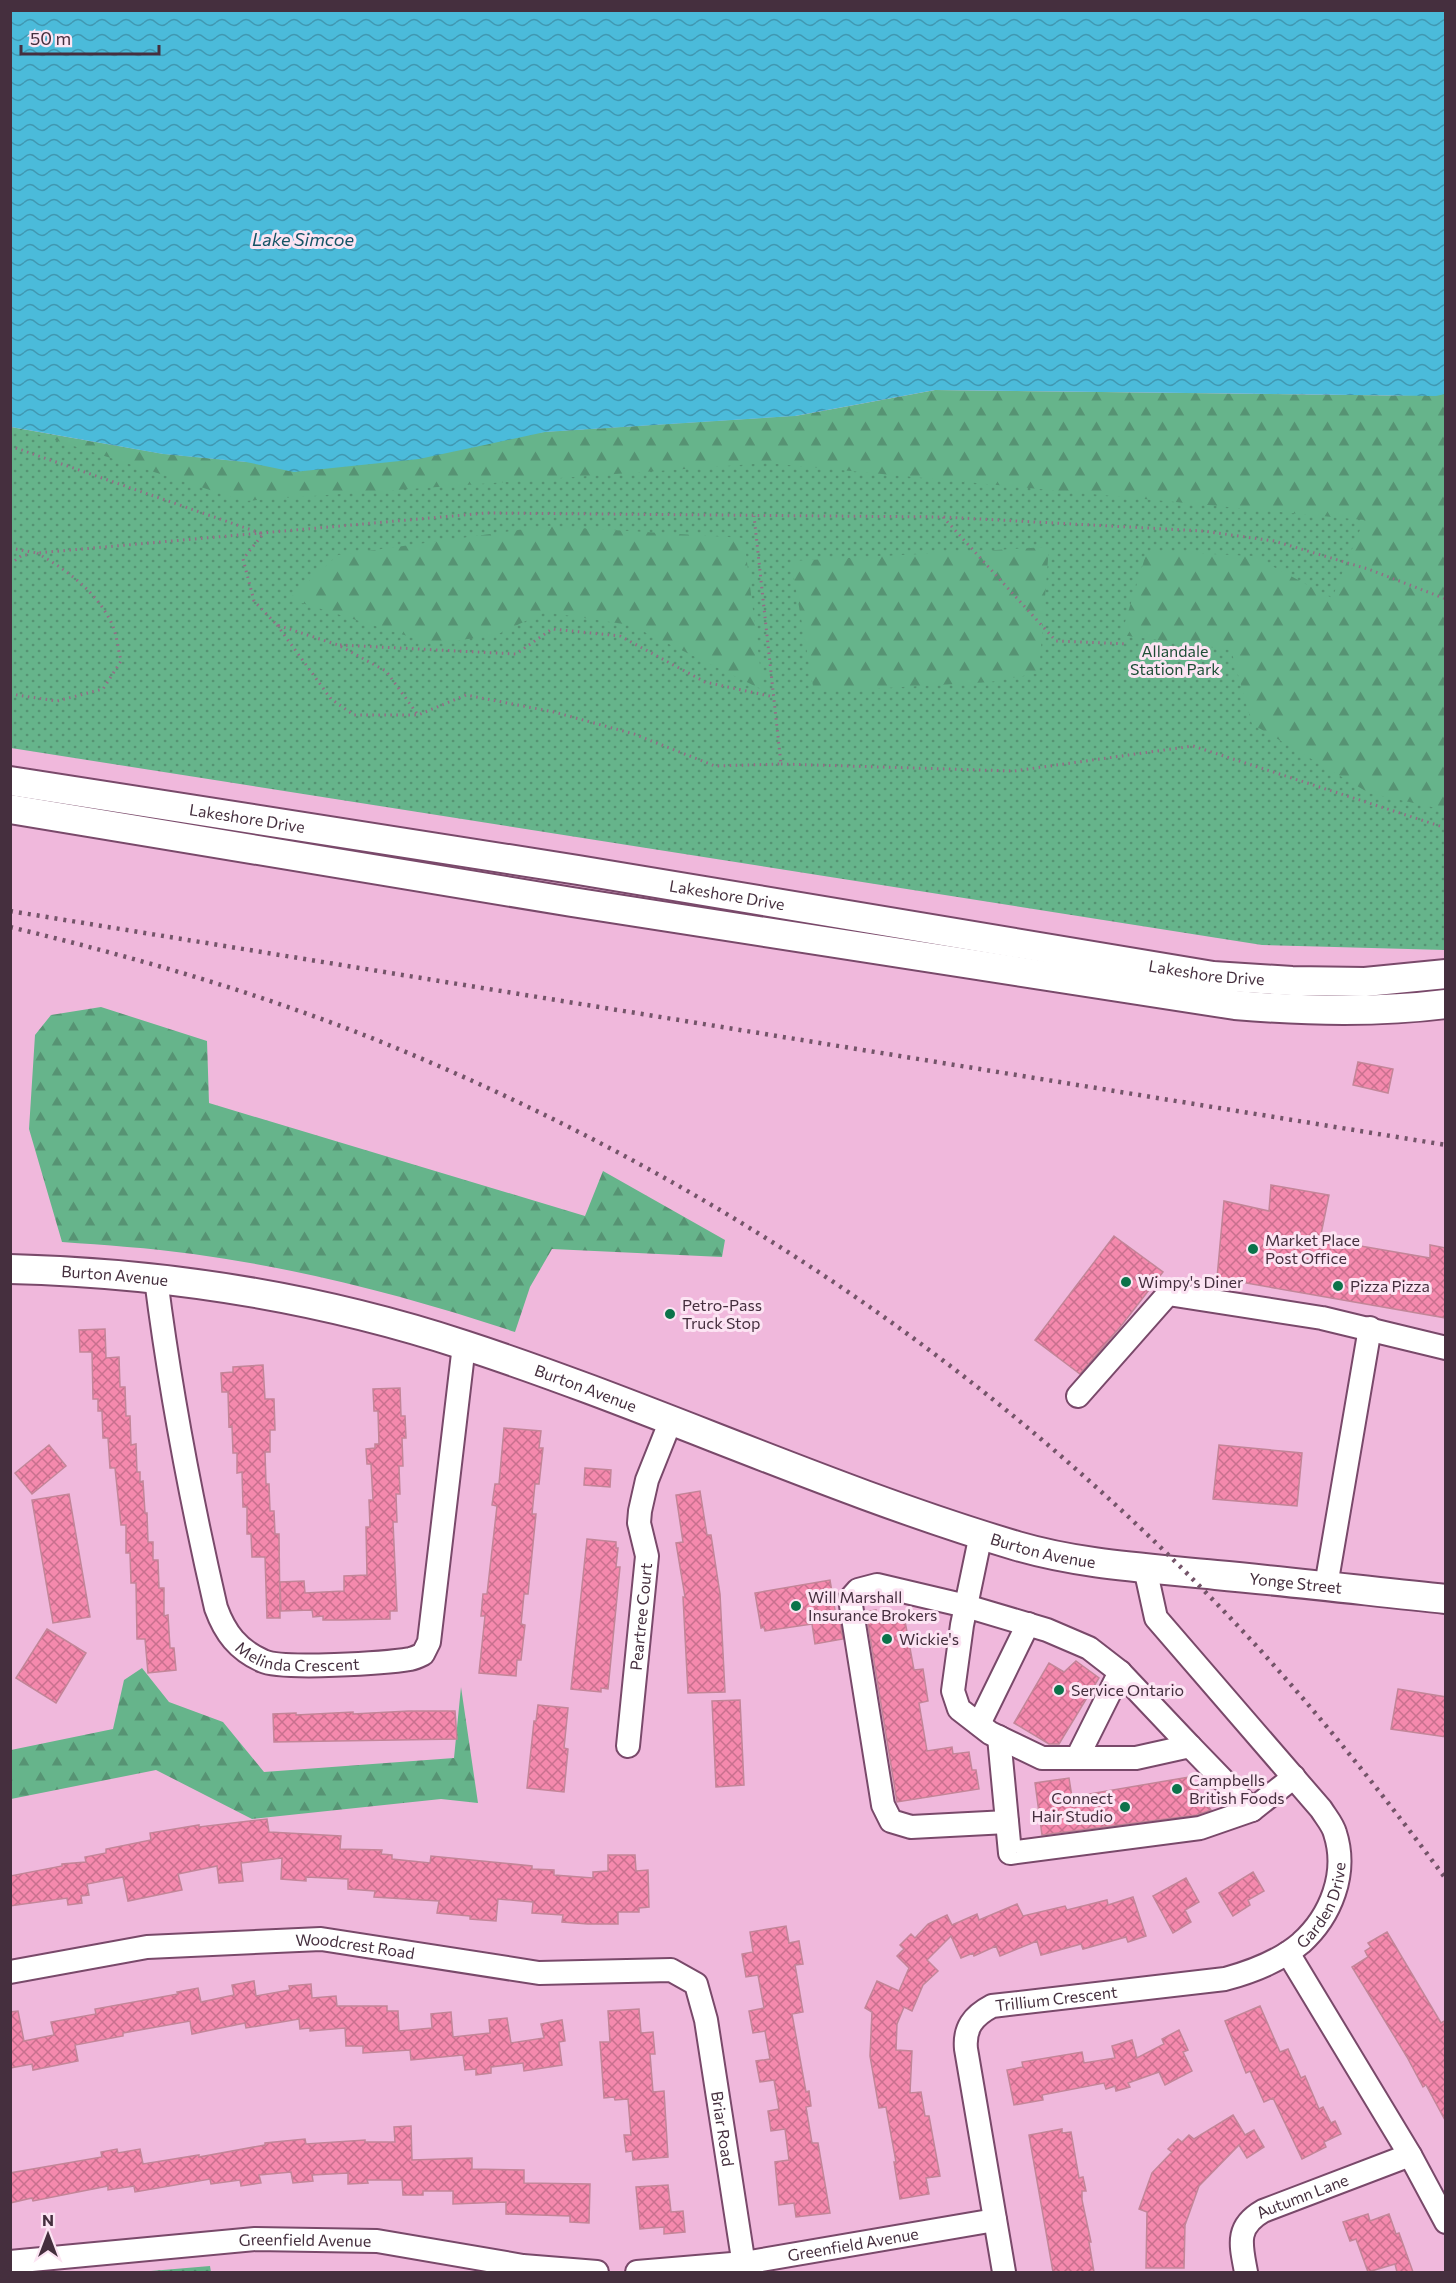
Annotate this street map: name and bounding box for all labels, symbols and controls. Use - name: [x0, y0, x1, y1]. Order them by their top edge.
- scale bar: [21, 18, 159, 56]
- text: 50 m: [30, 27, 71, 49]
- water label: Lake Simcoe: [252, 228, 355, 250]
- park label: Allandale Station Park: [1130, 641, 1220, 678]
- street label: Lakeshore Drive: [188, 799, 306, 836]
- street label: Lakeshore Drive: [668, 875, 786, 913]
- street label: Lakeshore Drive: [1147, 955, 1265, 988]
- place label: Market Place Post Office: [1265, 1230, 1360, 1267]
- marker: Market Place Post Office: [1246, 1242, 1260, 1256]
- street label: Burton Avenue: [61, 1261, 169, 1289]
- place label: Wimpy's Diner: [1138, 1272, 1244, 1291]
- marker: Wimpy's Diner: [1119, 1275, 1133, 1289]
- place label: Pizza Pizza: [1350, 1276, 1430, 1295]
- marker: Pizza Pizza: [1331, 1279, 1345, 1293]
- place label: Petro-Pass Truck Stop: [682, 1295, 762, 1332]
- marker: Petro-Pass Truck Stop: [663, 1307, 677, 1321]
- street label: Burton Avenue: [532, 1360, 640, 1415]
- street label: Burton Avenue: [988, 1529, 1097, 1571]
- street label: Peartree Court: [626, 1561, 655, 1671]
- street label: Yonge Street: [1248, 1568, 1343, 1597]
- place label: Will Marshall Insurance Brokers: [808, 1587, 937, 1624]
- marker: Will Marshall Insurance Brokers: [789, 1599, 803, 1613]
- place label: Wickie's: [899, 1629, 959, 1648]
- marker: Wickie's: [880, 1632, 894, 1646]
- street label: Melinda Crescent: [232, 1637, 360, 1674]
- place label: Service Ontario: [1071, 1680, 1184, 1699]
- marker: Service Ontario: [1052, 1683, 1066, 1697]
- place label: Campbells British Foods: [1189, 1770, 1284, 1807]
- marker: Campbells British Foods: [1170, 1782, 1184, 1796]
- place label: Connect Hair Studio: [1031, 1788, 1113, 1825]
- marker: Connect Hair Studio: [1118, 1800, 1132, 1814]
- street label: Garden Drive: [1292, 1862, 1348, 1952]
- street label: Woodcrest Road: [295, 1929, 416, 1962]
- street label: Trillium Crescent: [994, 1982, 1119, 2015]
- street label: Briar Road: [708, 2089, 739, 2168]
- street label: Autumn Lane: [1253, 2169, 1351, 2222]
- north arrow: [18, 2205, 78, 2265]
- text: N: [42, 2210, 54, 2229]
- street label: Greenfield Avenue: [786, 2223, 920, 2264]
- street label: Greenfield Avenue: [238, 2229, 371, 2250]

